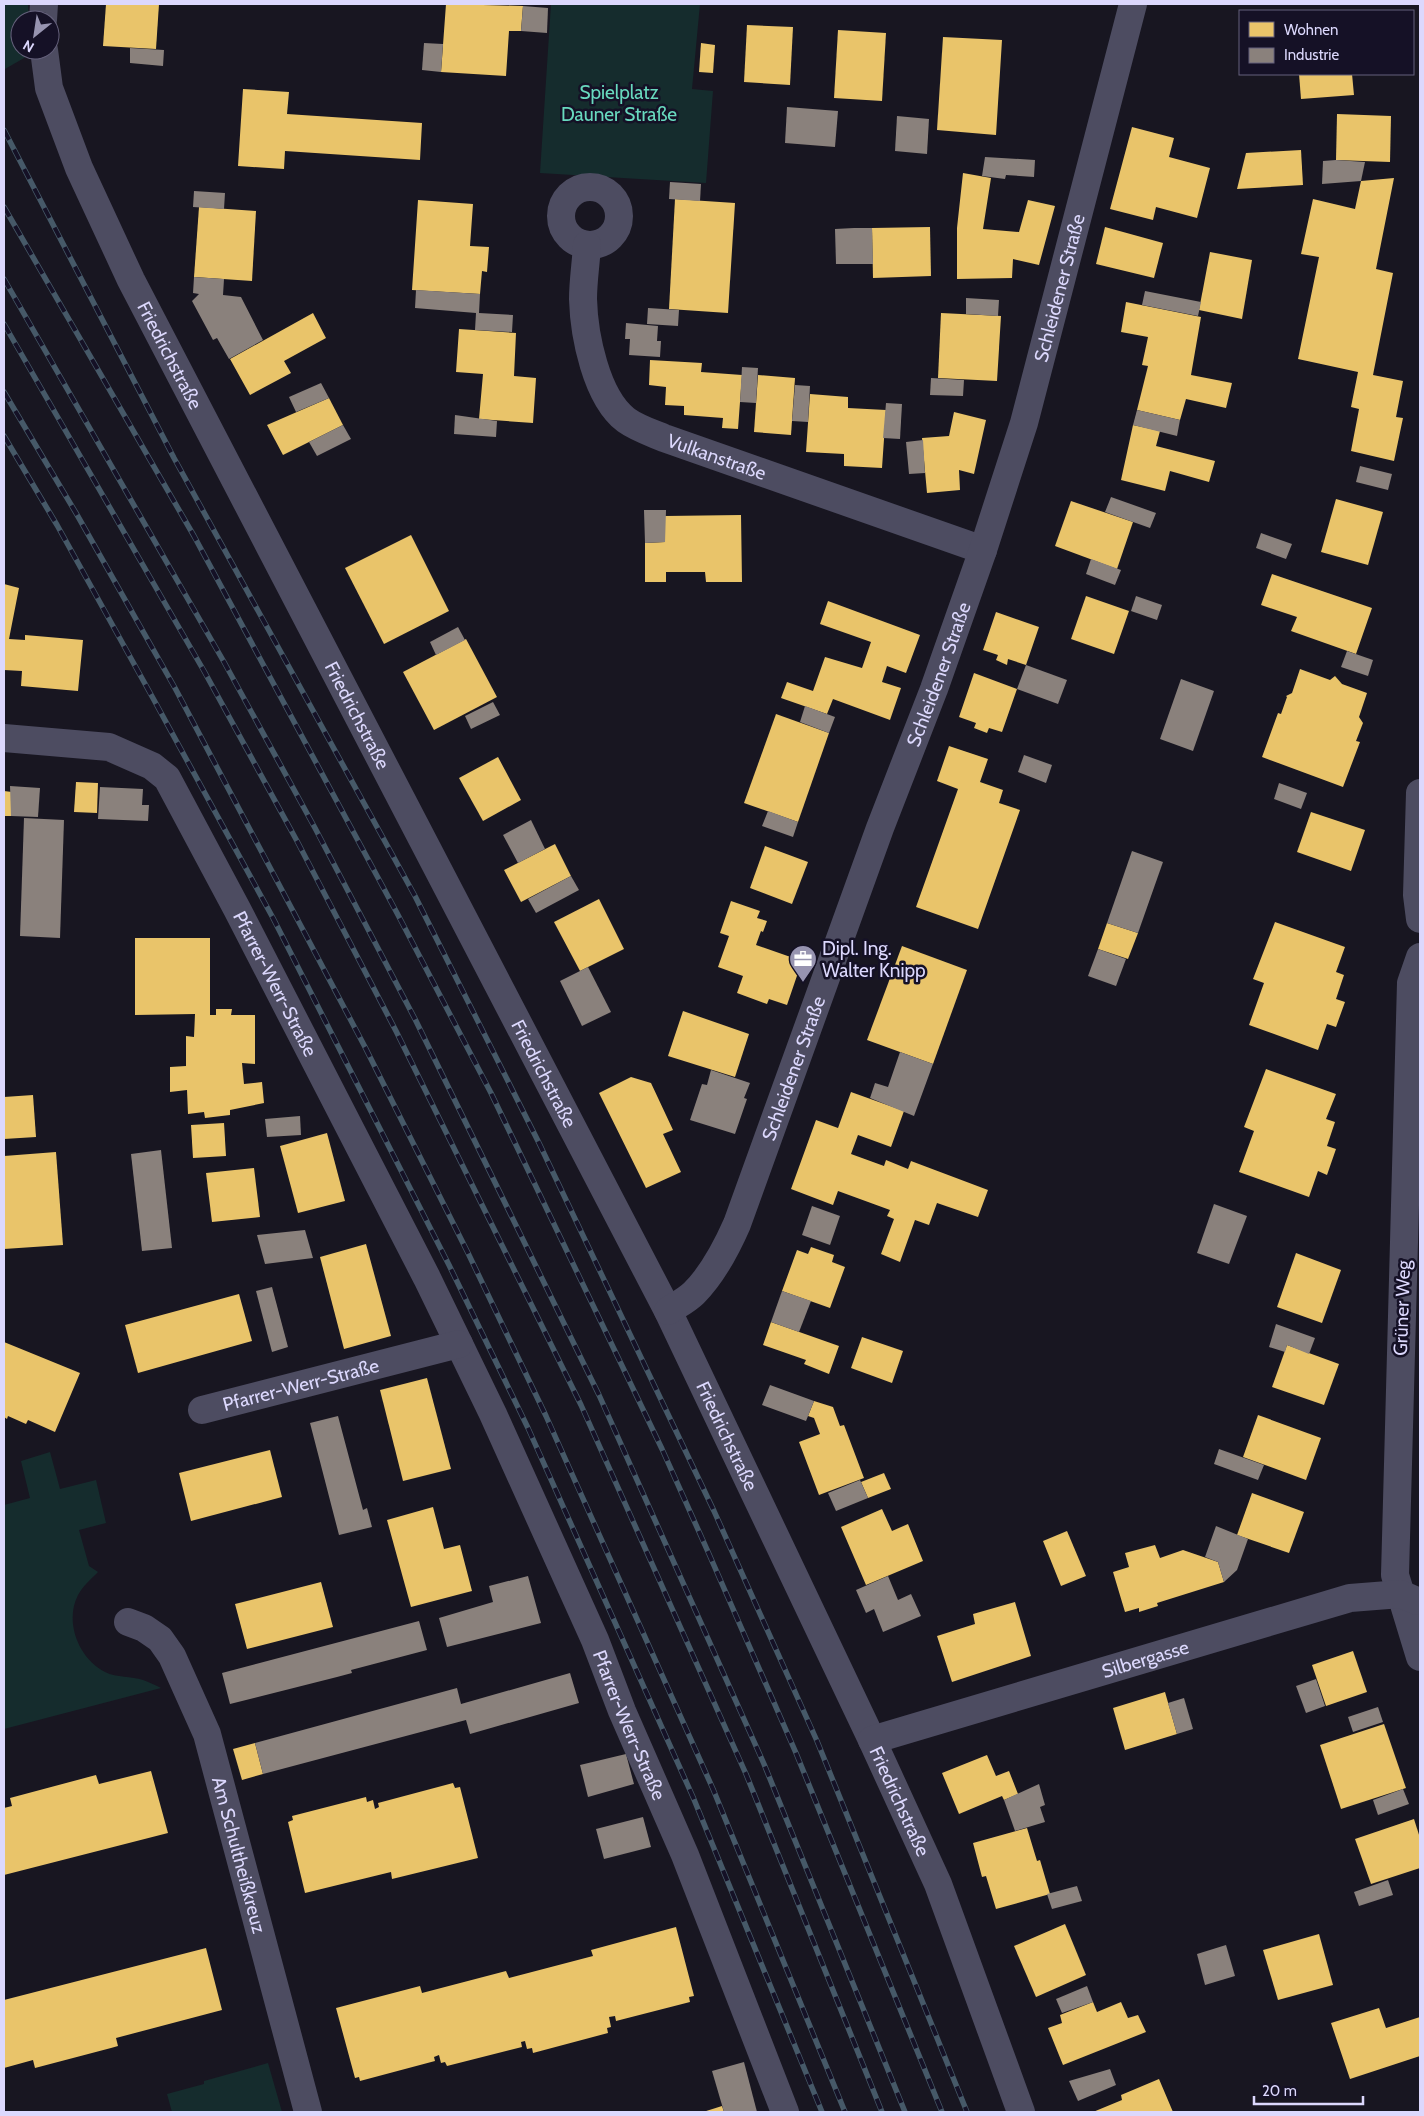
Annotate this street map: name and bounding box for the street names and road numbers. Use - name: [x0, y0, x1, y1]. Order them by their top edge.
- street label: Schleidener Straße: [1029, 211, 1089, 364]
- street label: Friedrichstraße: [133, 297, 208, 413]
- street label: Vulkanstraße: [664, 429, 770, 485]
- street label: Schleidener Straße: [901, 599, 975, 750]
- street label: Friedrichstraße: [320, 657, 395, 773]
- street label: Pfarrer-Werr-Straße: [228, 907, 322, 1060]
- street label: Schleidener Straße: [757, 993, 830, 1144]
- street label: Friedrichstraße: [507, 1016, 582, 1132]
- street label: Grüner Weg: [1389, 1259, 1415, 1356]
- street label: Pfarrer-Werr-Straße: [220, 1353, 382, 1416]
- street label: Friedrichstraße: [692, 1378, 763, 1494]
- street label: Silbergasse: [1099, 1635, 1192, 1683]
- street label: Pfarrer-Werr-Straße: [588, 1647, 671, 1804]
- street label: Friedrichstraße: [865, 1743, 935, 1860]
- street label: Am Schultheißkreuz: [207, 1774, 271, 1936]

